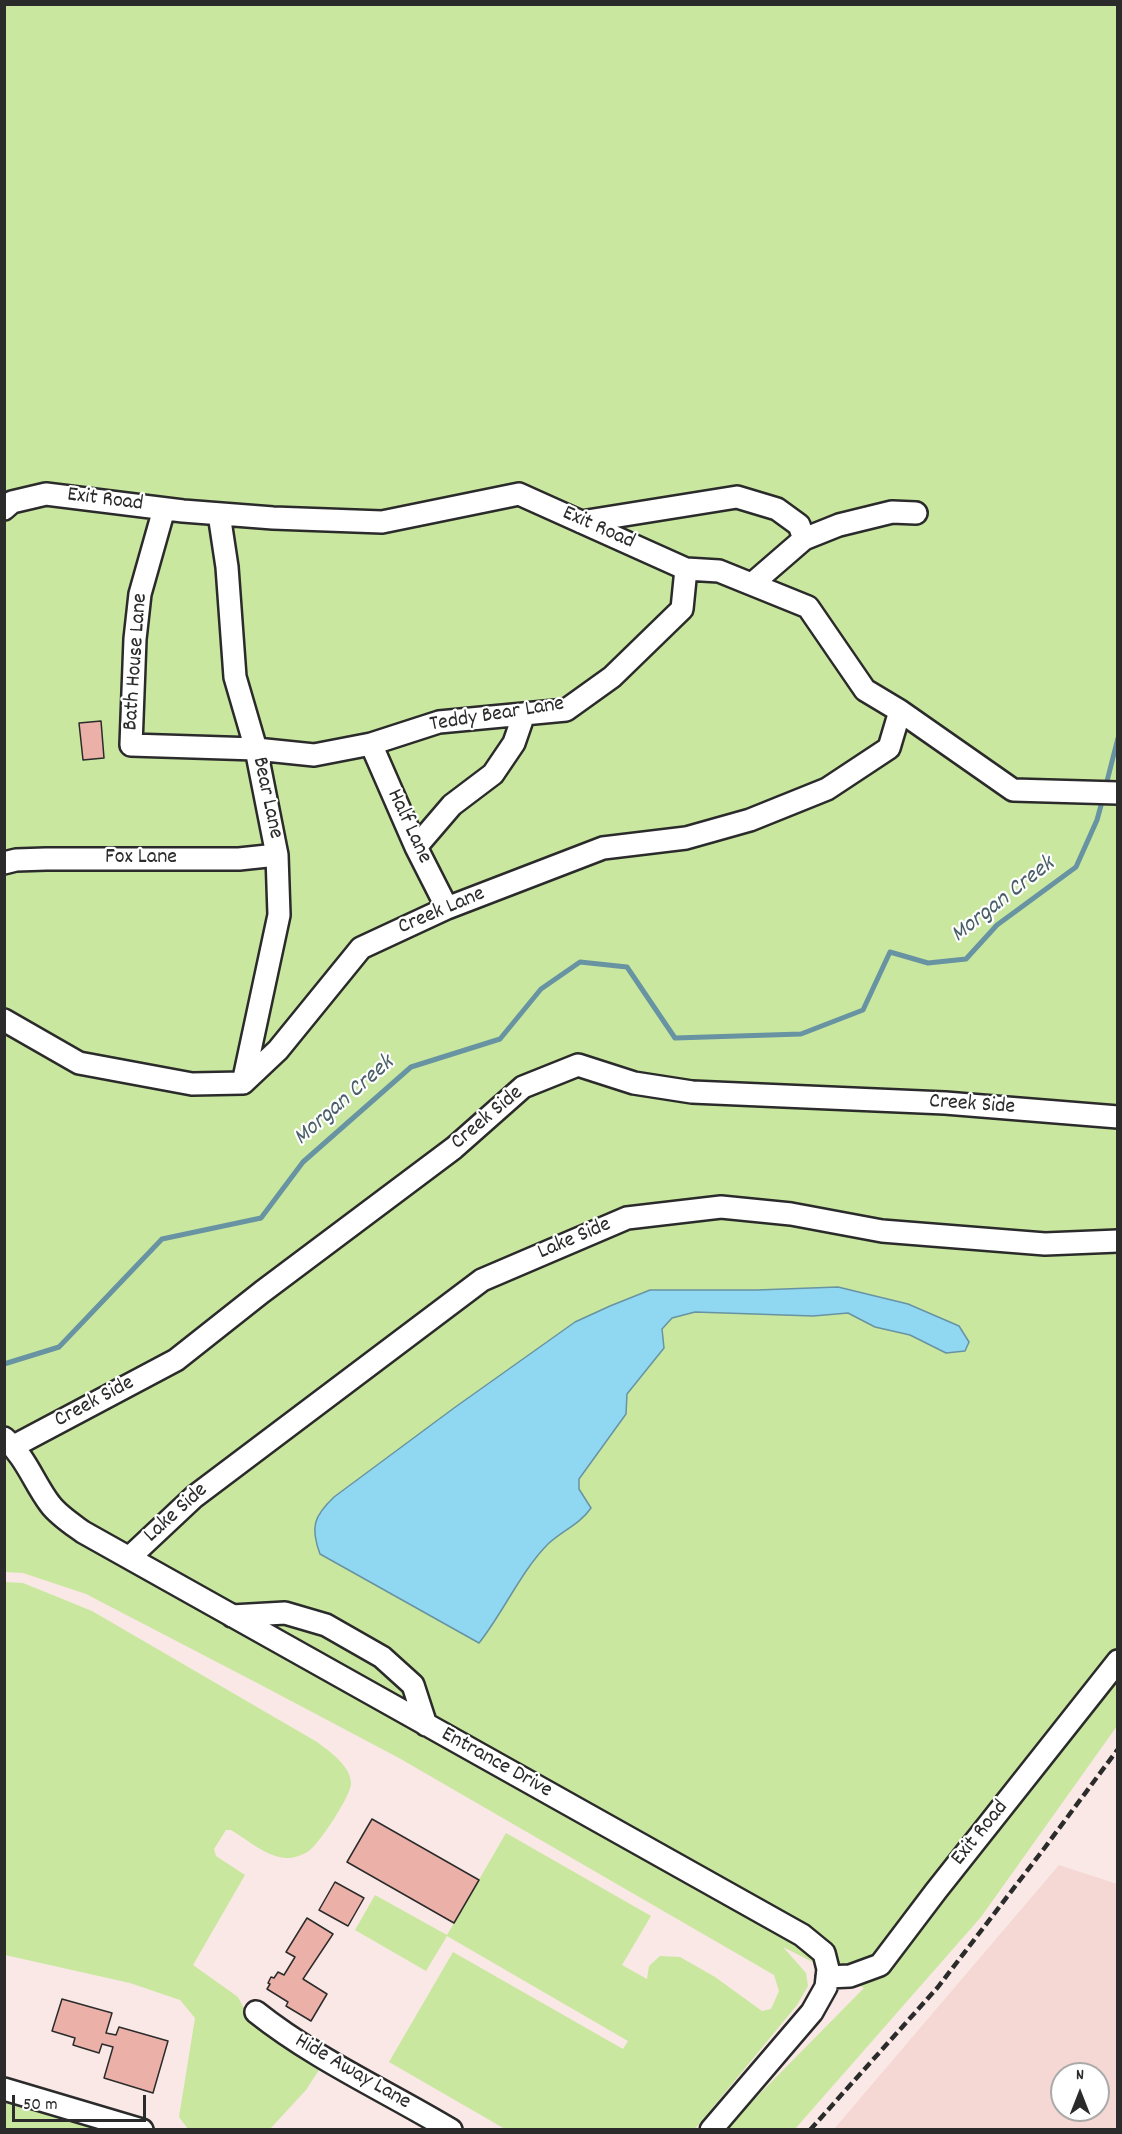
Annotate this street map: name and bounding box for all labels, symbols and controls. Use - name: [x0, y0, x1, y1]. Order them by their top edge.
- street label: Exit Road: [65, 483, 145, 519]
- street label: Exit Road: [558, 501, 638, 557]
- street label: Bath House Lane: [119, 592, 155, 732]
- street label: Teddy Bear Lane: [428, 692, 566, 740]
- street label: Bear Lane: [244, 755, 288, 841]
- street label: Half Lane: [379, 786, 437, 868]
- street label: Fox Lane: [105, 846, 177, 872]
- water label: Morgan Creek: [946, 852, 1062, 950]
- street label: Creek Lane: [395, 882, 489, 942]
- water label: Morgan Creek: [289, 1051, 401, 1153]
- street label: Creek Side: [447, 1081, 529, 1157]
- street label: Creek Side: [928, 1090, 1016, 1122]
- street label: Lake Side: [535, 1213, 615, 1267]
- street label: Creek Side: [51, 1371, 139, 1435]
- street label: Lake Side: [140, 1479, 214, 1549]
- street label: Entrance Drive: [436, 1723, 556, 1805]
- street label: Exit Road: [947, 1796, 1015, 1872]
- street label: Hide Away Lane: [289, 2029, 415, 2117]
- north arrow: [1050, 2062, 1110, 2122]
- text: N: [1076, 2064, 1084, 2087]
- scale bar: [15, 2083, 148, 2121]
- text: 50 m: [23, 2093, 58, 2118]

